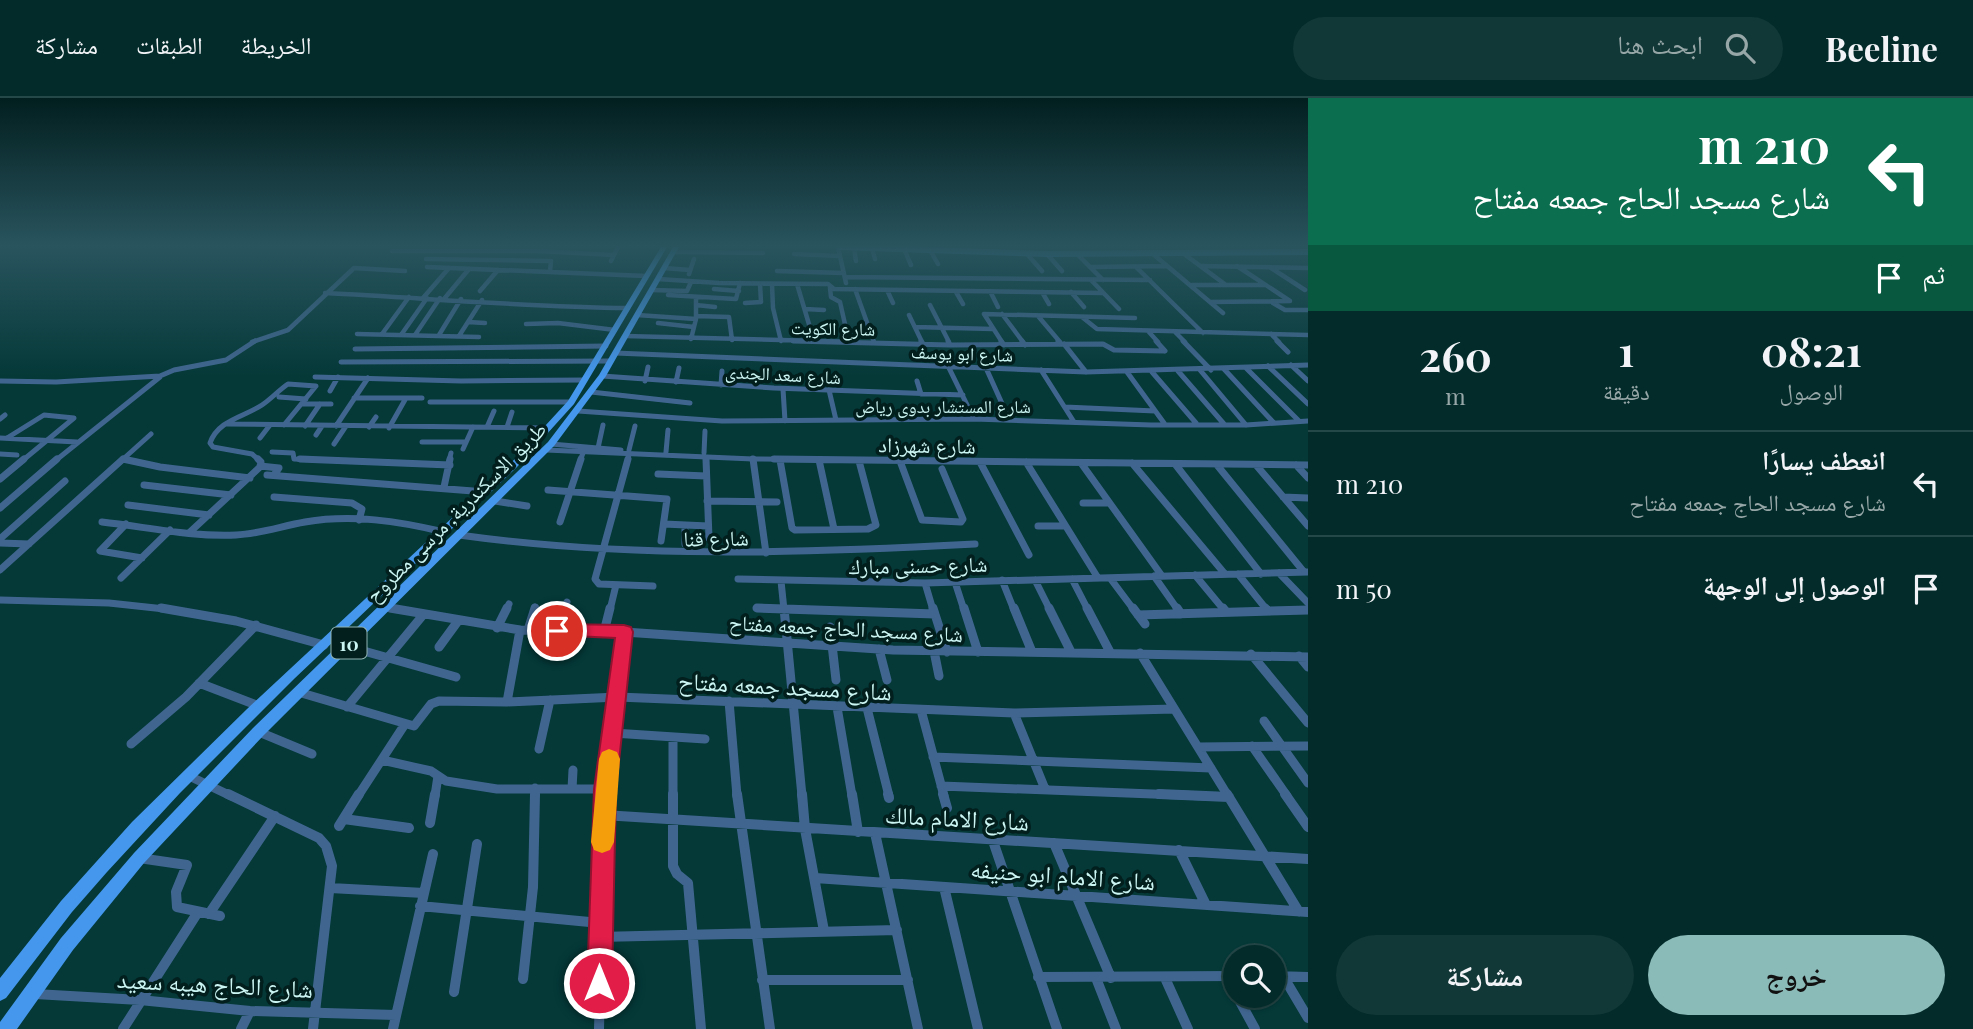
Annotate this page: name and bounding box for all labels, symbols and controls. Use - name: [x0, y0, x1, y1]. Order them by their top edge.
- search box: [1293, 17, 1783, 80]
- text: ابحث هنا: [1617, 26, 1703, 61]
- text: Beeline: [1825, 26, 1938, 70]
- text: مشاركة: [35, 28, 98, 60]
- text: الطبقات: [136, 28, 203, 60]
- text: الخريطة: [241, 28, 311, 60]
- icon: search: [1721, 29, 1759, 67]
- text: 210 m: [1698, 111, 1830, 176]
- icon: left: [1854, 126, 1945, 217]
- text: شارع مسجد الحاج جمعه مفتاح: [1473, 174, 1830, 217]
- text: ثم: [1922, 256, 1945, 291]
- icon: arrive: [1870, 259, 1908, 297]
- street label: شارع الكويت: [791, 315, 875, 341]
- text: 1: [1618, 322, 1634, 378]
- text: 08:21: [1761, 322, 1862, 378]
- text: 260: [1419, 327, 1492, 383]
- street label: شارع ابو يوسف: [911, 339, 1013, 367]
- street label: شارع سعد الجندى: [724, 359, 842, 389]
- text: دقيقة: [1603, 375, 1650, 406]
- text: الوصول: [1780, 375, 1843, 406]
- text: m: [1445, 380, 1466, 411]
- street label: شارع المستشار بدوى رياض: [855, 394, 1031, 418]
- street label: طريق الاسكندرية, مرسى مطروح: [358, 414, 552, 608]
- street label: شارع شهرزاد: [878, 429, 976, 460]
- text: انعطف يسارًا: [1762, 442, 1886, 477]
- icon: left: [1907, 465, 1945, 503]
- text: 210 m: [1336, 466, 1403, 501]
- text: شارع مسجد الحاج جمعه مفتاح: [1629, 486, 1886, 517]
- street label: شارع قنا: [683, 522, 749, 553]
- street label: شارع حسنى مبارك: [848, 549, 988, 580]
- text: الوصول إلى الوجهة: [1703, 567, 1886, 602]
- icon: arrive: [1907, 570, 1945, 608]
- text: 50 m: [1336, 571, 1392, 606]
- pin: [527, 601, 587, 661]
- street label: شارع مسجد الحاج جمعه مفتاح: [728, 607, 964, 648]
- icon: arrive: [538, 612, 576, 650]
- road number: 10: [332, 628, 366, 658]
- street label: شارع مسجد جمعه مفتاح: [677, 663, 893, 708]
- street label: شارع الامام مالك: [884, 797, 1030, 839]
- street label: شارع الامام ابو حنيفه: [969, 852, 1156, 898]
- button: مشاركة: [1336, 935, 1634, 1015]
- button: خروج: [1648, 935, 1945, 1015]
- map controls: [1223, 945, 1286, 1008]
- button: search: [1223, 945, 1286, 1008]
- position arrow: [562, 946, 636, 1020]
- street label: شارع الحاج هيبه سعيد: [116, 962, 314, 1005]

